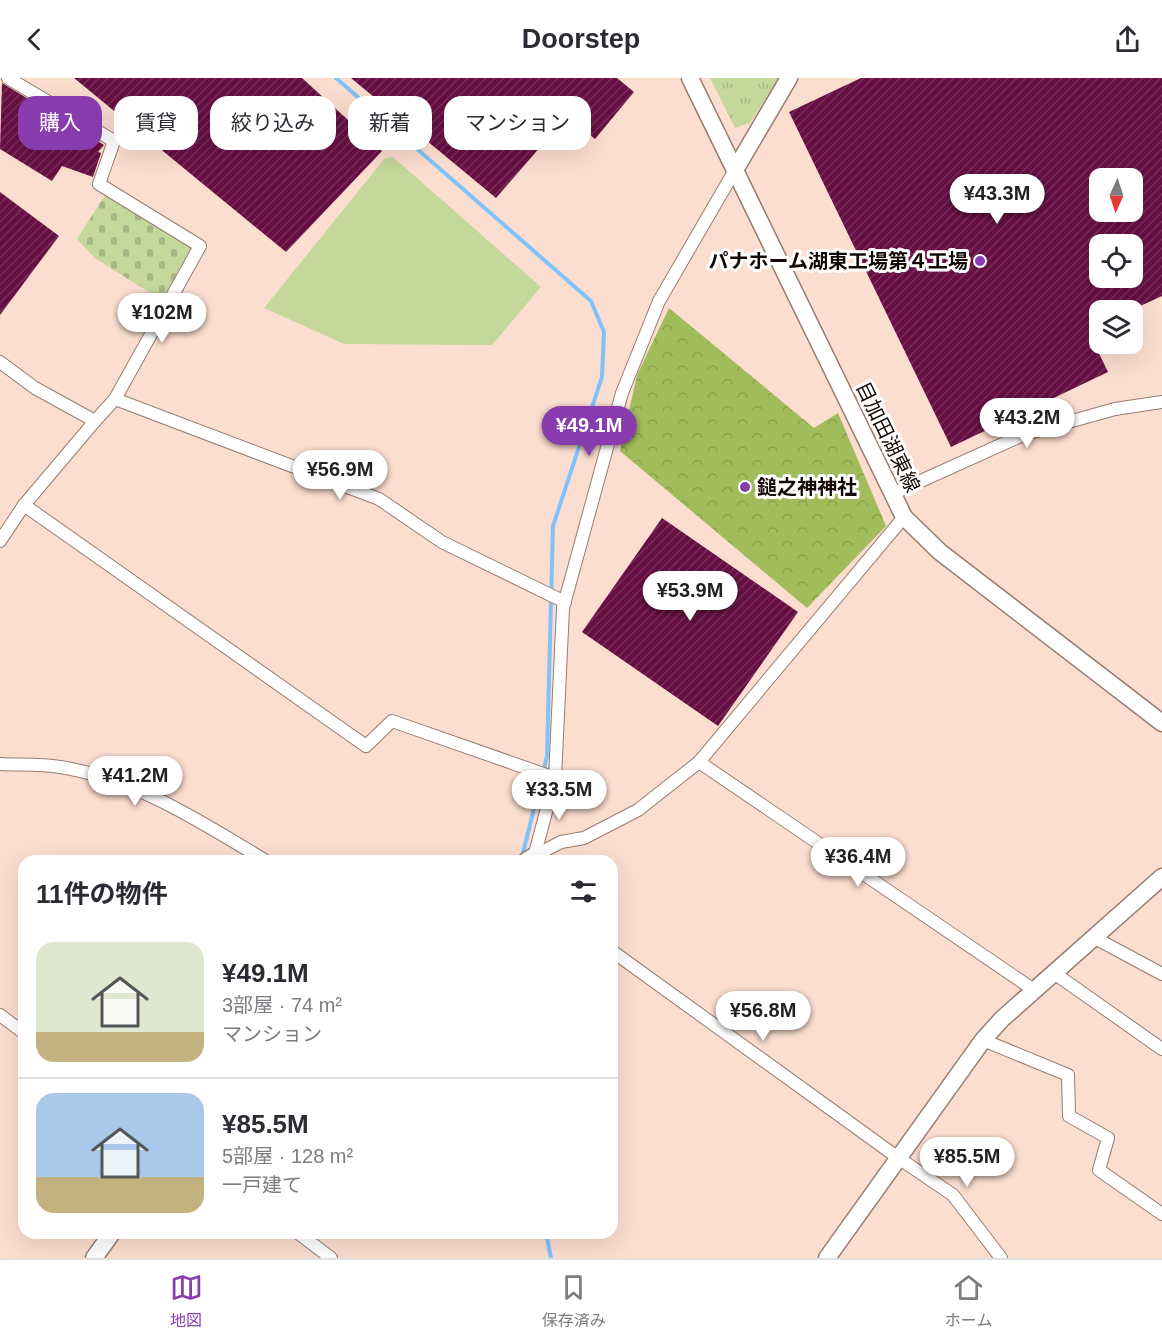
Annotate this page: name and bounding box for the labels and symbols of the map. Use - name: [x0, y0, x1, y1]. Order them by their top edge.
- north arrow: [1089, 168, 1143, 222]
- pin: ¥43.3M: [948, 174, 1046, 225]
- place label: パナホーム湖東工場第４工場: [709, 250, 968, 272]
- marker: パナホーム湖東工場第４工場: [973, 254, 987, 268]
- pin: ¥102M: [120, 293, 204, 344]
- street label: 目加田湖東線: [852, 378, 924, 496]
- pin: ¥43.2M: [978, 398, 1076, 449]
- pin: ¥49.1M: [540, 406, 638, 457]
- pin: ¥56.9M: [291, 450, 389, 501]
- place label: 鎚之神神社: [757, 476, 857, 498]
- marker: 鎚之神神社: [738, 480, 752, 494]
- pin: ¥53.9M: [641, 571, 739, 622]
- pin: ¥41.2M: [86, 756, 184, 807]
- pin: ¥33.5M: [510, 770, 608, 821]
- pin: ¥36.4M: [809, 837, 907, 888]
- pin: ¥56.8M: [714, 991, 812, 1042]
- pin: ¥85.5M: [918, 1137, 1016, 1188]

